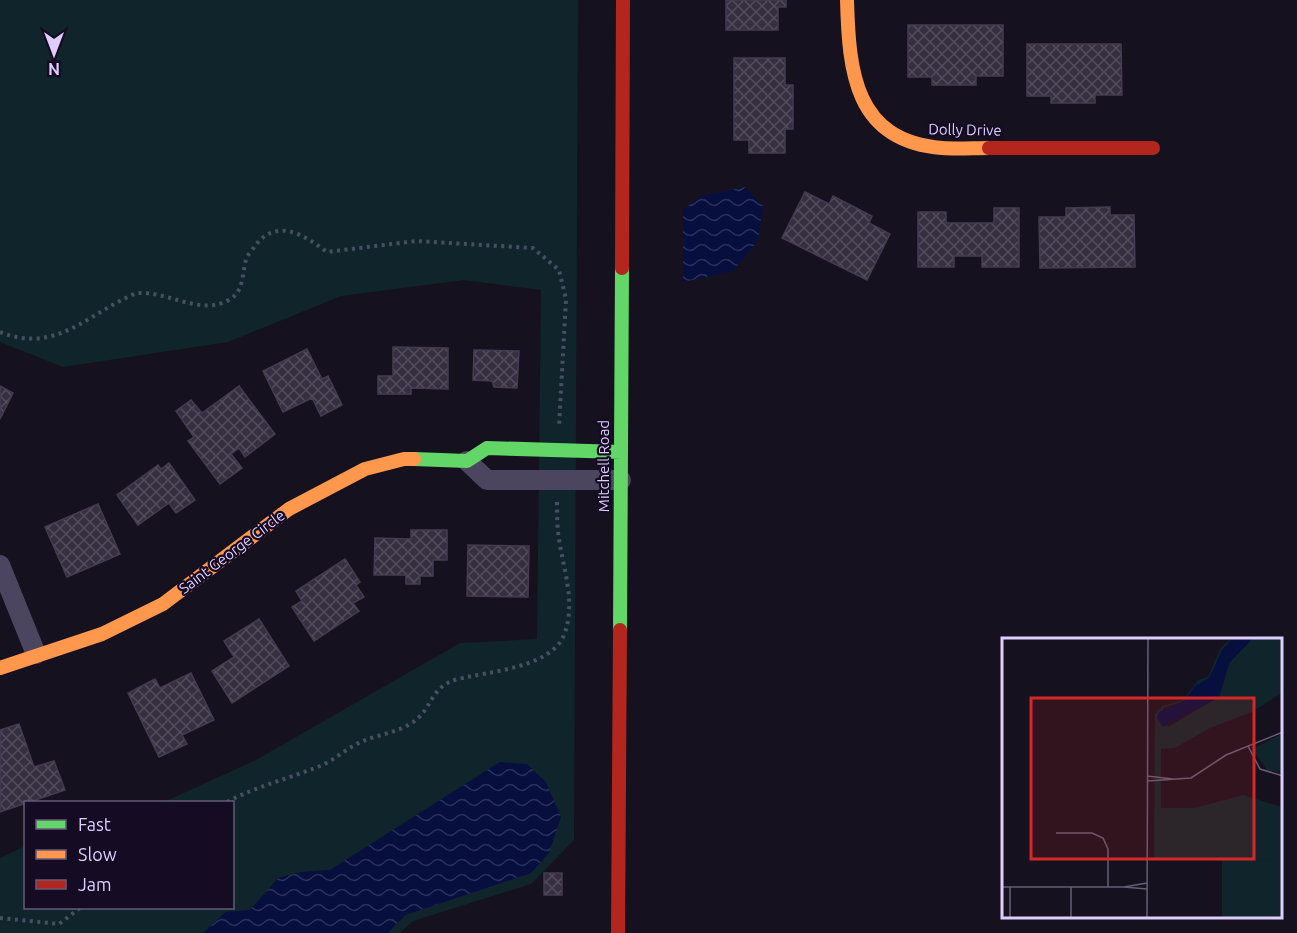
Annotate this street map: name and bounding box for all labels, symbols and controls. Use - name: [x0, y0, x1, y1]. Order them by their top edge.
- north arrow: [24, 24, 84, 84]
- text: N: [48, 60, 60, 78]
- street label: Dolly Drive: [928, 120, 1002, 139]
- street label: Mitchell Road: [595, 420, 612, 512]
- street label: Saint George Circle: [176, 506, 288, 597]
- inset map: [1002, 638, 1282, 918]
- legend: [24, 801, 234, 909]
- text: Fast: [78, 814, 111, 834]
- text: Slow: [78, 844, 117, 864]
- text: Jam: [78, 874, 112, 894]

